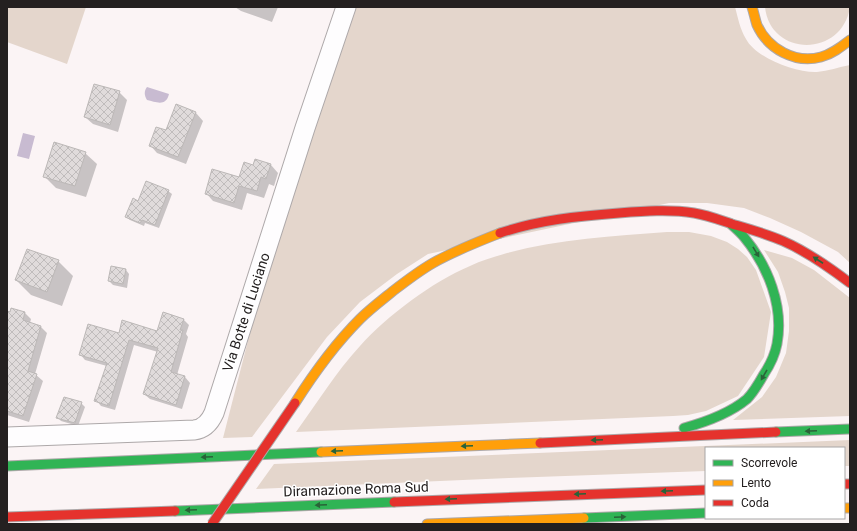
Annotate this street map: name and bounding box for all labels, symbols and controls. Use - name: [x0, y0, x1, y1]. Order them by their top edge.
- one-way arrow: [752, 246, 759, 258]
- street label: Via Botte di Luciano: [219, 251, 273, 373]
- one-way arrow: [813, 256, 823, 264]
- one-way arrow: [760, 369, 767, 381]
- one-way arrow: [805, 427, 817, 434]
- one-way arrow: [590, 437, 603, 443]
- one-way arrow: [461, 442, 473, 449]
- legend: [705, 447, 845, 519]
- one-way arrow: [331, 448, 343, 455]
- one-way arrow: [201, 454, 213, 461]
- text: Scorrevole: [741, 456, 797, 470]
- text: Lento: [741, 476, 771, 490]
- street label: Diramazione Roma Sud: [283, 478, 429, 500]
- one-way arrow: [660, 488, 673, 494]
- one-way arrow: [574, 491, 586, 498]
- one-way arrow: [445, 496, 457, 503]
- text: Coda: [741, 496, 769, 510]
- one-way arrow: [315, 501, 327, 508]
- one-way arrow: [184, 507, 197, 513]
- one-way arrow: [614, 513, 626, 520]

